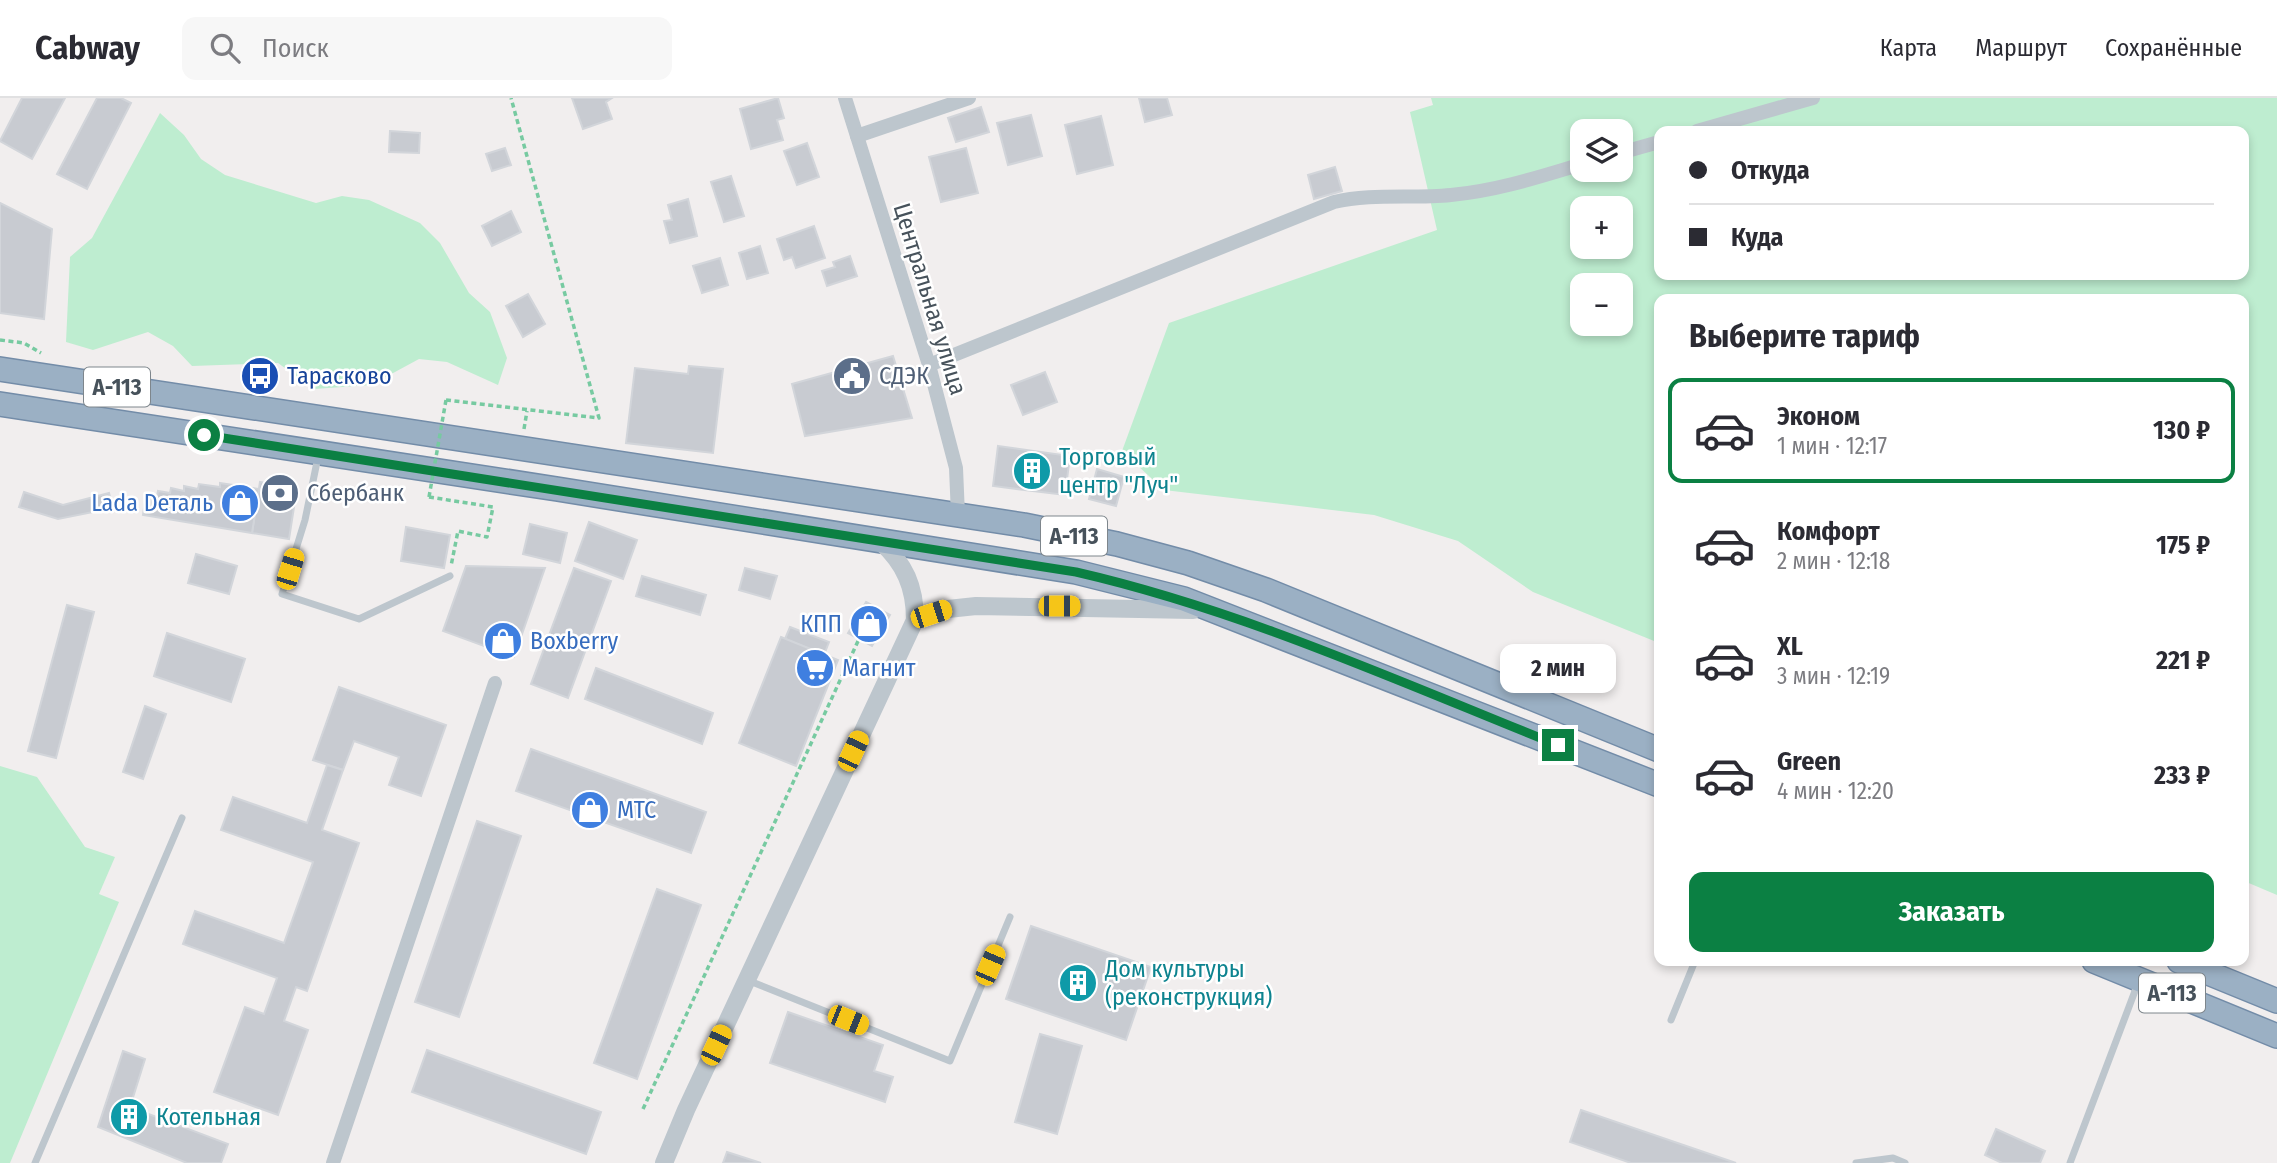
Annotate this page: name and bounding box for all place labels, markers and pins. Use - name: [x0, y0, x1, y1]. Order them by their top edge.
- bus stop icon: Тарасково: [239, 355, 281, 397]
- public building icon: СДЭК: [831, 355, 873, 397]
- place label: Тарасково: [287, 362, 392, 390]
- place label: СДЭК: [879, 362, 929, 390]
- place label: Торговый центр "Луч": [1059, 443, 1178, 499]
- building icon: Торговый центр "Луч": [1011, 450, 1053, 492]
- bank icon: Сбербанк: [259, 472, 301, 514]
- place label: Сбербанк: [307, 479, 405, 507]
- shop icon: Lada Dеталь: [219, 482, 261, 524]
- place label: Lada Dеталь: [91, 489, 213, 517]
- shop icon: КПП: [848, 603, 890, 645]
- place label: КПП: [800, 610, 842, 638]
- shop icon: Boxberry: [482, 620, 524, 662]
- place label: Boxberry: [530, 627, 618, 655]
- supermarket icon: Магнит: [794, 647, 836, 689]
- place label: Магнит: [842, 654, 916, 682]
- shop icon: МТС: [569, 789, 611, 831]
- place label: МТС: [617, 796, 656, 824]
- place label: Дом культуры (реконструкция): [1104, 955, 1272, 1011]
- building icon: Дом культуры (реконструкция): [1057, 962, 1099, 1004]
- building icon: Котельная: [108, 1096, 150, 1138]
- place label: Котельная: [156, 1103, 261, 1131]

